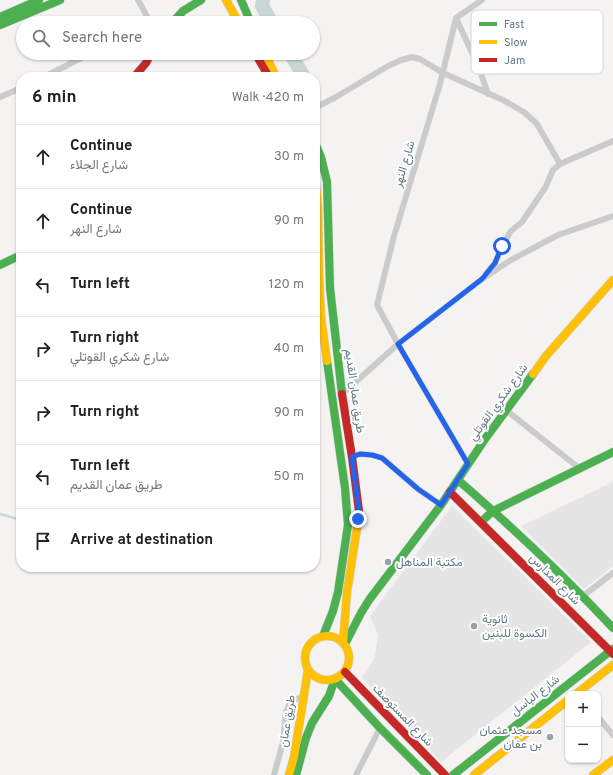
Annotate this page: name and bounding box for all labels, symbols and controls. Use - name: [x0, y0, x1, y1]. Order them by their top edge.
- legend: [471, 10, 603, 74]
- search box: [16, 16, 320, 60]
- text: Fast: [504, 18, 524, 32]
- icon: search: [30, 27, 52, 49]
- text: Search here: [62, 29, 142, 48]
- text: Slow: [504, 36, 527, 50]
- text: Jam: [504, 54, 525, 68]
- text: 6 min: [32, 87, 76, 109]
- text: Walk · 420 m: [232, 90, 304, 106]
- text: Continue: [70, 137, 132, 156]
- street label: شارع النهر: [390, 139, 420, 190]
- icon: ahead: [32, 146, 54, 168]
- text: 30 m: [274, 149, 304, 165]
- text: شارع الجلاء: [70, 158, 128, 174]
- text: Continue: [70, 201, 132, 220]
- icon: ahead: [32, 210, 54, 232]
- text: 90 m: [274, 213, 304, 229]
- text: شارع النهر: [70, 222, 122, 238]
- route start: [493, 237, 511, 255]
- icon: left: [32, 274, 54, 296]
- text: Turn left: [70, 275, 130, 294]
- text: 120 m: [269, 277, 304, 293]
- text: Turn right: [70, 329, 139, 348]
- icon: right: [32, 338, 54, 360]
- text: 40 m: [274, 341, 304, 357]
- street label: طريق عمان القديم: [340, 348, 368, 435]
- text: شارع شكري القوتلي: [70, 350, 169, 366]
- street label: شارع شكري القوتلي: [465, 361, 533, 445]
- icon: right: [32, 402, 54, 424]
- text: Turn right: [70, 403, 139, 422]
- text: 90 m: [274, 405, 304, 421]
- text: Turn left: [70, 457, 130, 476]
- icon: left: [32, 466, 54, 488]
- text: 50 m: [274, 469, 304, 485]
- text: طريق عمان القديم: [70, 478, 163, 494]
- route end: [349, 510, 367, 528]
- icon: arrive: [32, 530, 54, 552]
- text: Arrive at destination: [70, 531, 213, 550]
- street label: شارع المدارس: [525, 551, 583, 609]
- place label: مكتبة المناهل: [396, 555, 463, 571]
- marker: مكتبة المناهل: [383, 557, 393, 567]
- place label: ثانوية الكسوة للبنين: [482, 612, 547, 642]
- marker: ثانوية الكسوة للبنين: [469, 621, 479, 631]
- street label: شارع الباسل: [508, 672, 563, 720]
- street label: شارع المستوصف: [368, 681, 436, 750]
- map controls: [565, 691, 601, 763]
- button: +: [565, 691, 601, 727]
- street label: طريق عمان: [276, 694, 300, 748]
- place label: مسجد عثمان بن عفان: [479, 723, 542, 753]
- button: −: [565, 727, 601, 763]
- marker: مسجد عثمان بن عفان: [545, 732, 555, 742]

